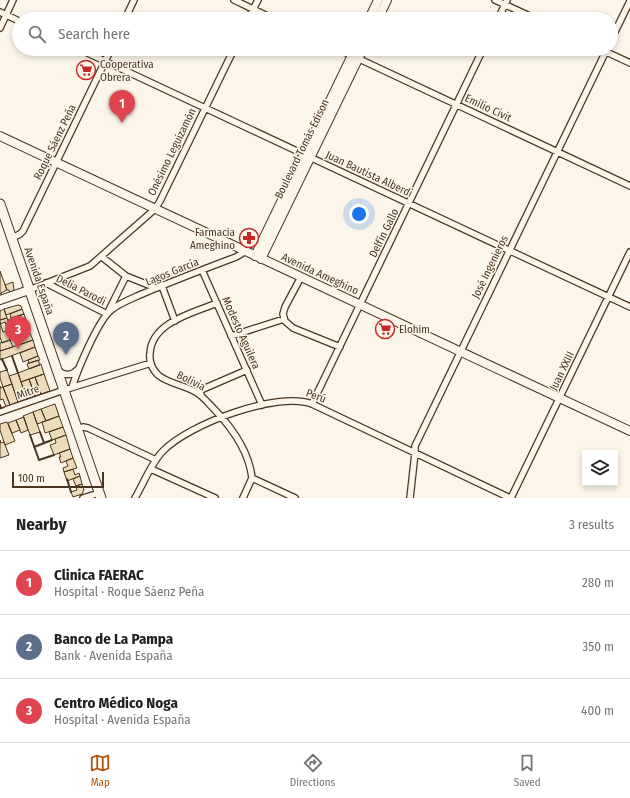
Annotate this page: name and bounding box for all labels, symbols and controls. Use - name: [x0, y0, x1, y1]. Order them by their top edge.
- search box: [12, 12, 618, 56]
- icon: search: [26, 23, 48, 45]
- text: Search here: [58, 25, 130, 43]
- place label: Cooperativa Obrera: [100, 58, 154, 84]
- supermarket icon: Cooperativa Obrera: [75, 59, 97, 81]
- pin: 1: [109, 90, 135, 123]
- street label: Emilio Civit: [463, 92, 514, 125]
- street label: Boulevard Tomás Edison: [272, 97, 332, 201]
- street label: Roque Sáenz Peña: [31, 102, 79, 182]
- street label: Onésimo Leguizamón: [145, 106, 199, 198]
- street label: Juan Bautista Alberdi: [323, 148, 415, 200]
- your location: [349, 204, 369, 224]
- street label: Delfín Gallo: [367, 206, 402, 260]
- place label: Farmacia Ameghino: [190, 226, 235, 252]
- pharmacy icon: Farmacia Ameghino: [238, 227, 260, 249]
- street label: José Ingenieros: [469, 233, 511, 301]
- street label: Avenida España: [21, 245, 57, 317]
- street label: Avenida Ameghino: [279, 250, 361, 298]
- street label: Lagos García: [143, 255, 201, 289]
- street label: Delia Parodi: [54, 272, 108, 308]
- street label: Modesto Aguilera: [219, 295, 263, 371]
- pin: 3: [5, 316, 31, 349]
- supermarket icon: Elohim: [374, 318, 396, 340]
- pin: 2: [53, 322, 79, 355]
- place label: Elohim: [399, 323, 430, 336]
- street label: Juan XXIII: [547, 349, 577, 393]
- street label: Bolivia: [174, 368, 208, 394]
- street label: Mitre: [15, 382, 41, 402]
- street label: Perú: [304, 386, 328, 406]
- map controls: [582, 450, 618, 486]
- button: layers: [582, 450, 618, 486]
- scale bar: [12, 470, 104, 489]
- text: 100 m: [18, 472, 45, 485]
- text: Nearby: [16, 514, 67, 535]
- text: 3 results: [569, 517, 614, 532]
- text: Clinica FAERAC: [54, 566, 144, 584]
- text: 1: [26, 575, 32, 590]
- text: 280 m: [582, 575, 614, 590]
- text: Hospital · Roque Sáenz Peña: [54, 584, 204, 599]
- text: Banco de La Pampa: [54, 630, 173, 648]
- text: 2: [26, 639, 32, 654]
- text: 350 m: [582, 639, 614, 654]
- text: Bank · Avenida España: [54, 648, 173, 663]
- text: Centro Médico Noga: [54, 694, 178, 712]
- text: 3: [26, 703, 32, 718]
- text: 400 m: [581, 703, 614, 718]
- text: Hospital · Avenida España: [54, 712, 191, 727]
- tab: Map: [89, 752, 111, 789]
- tab: Directions: [290, 752, 335, 789]
- tab: Saved: [514, 752, 541, 789]

